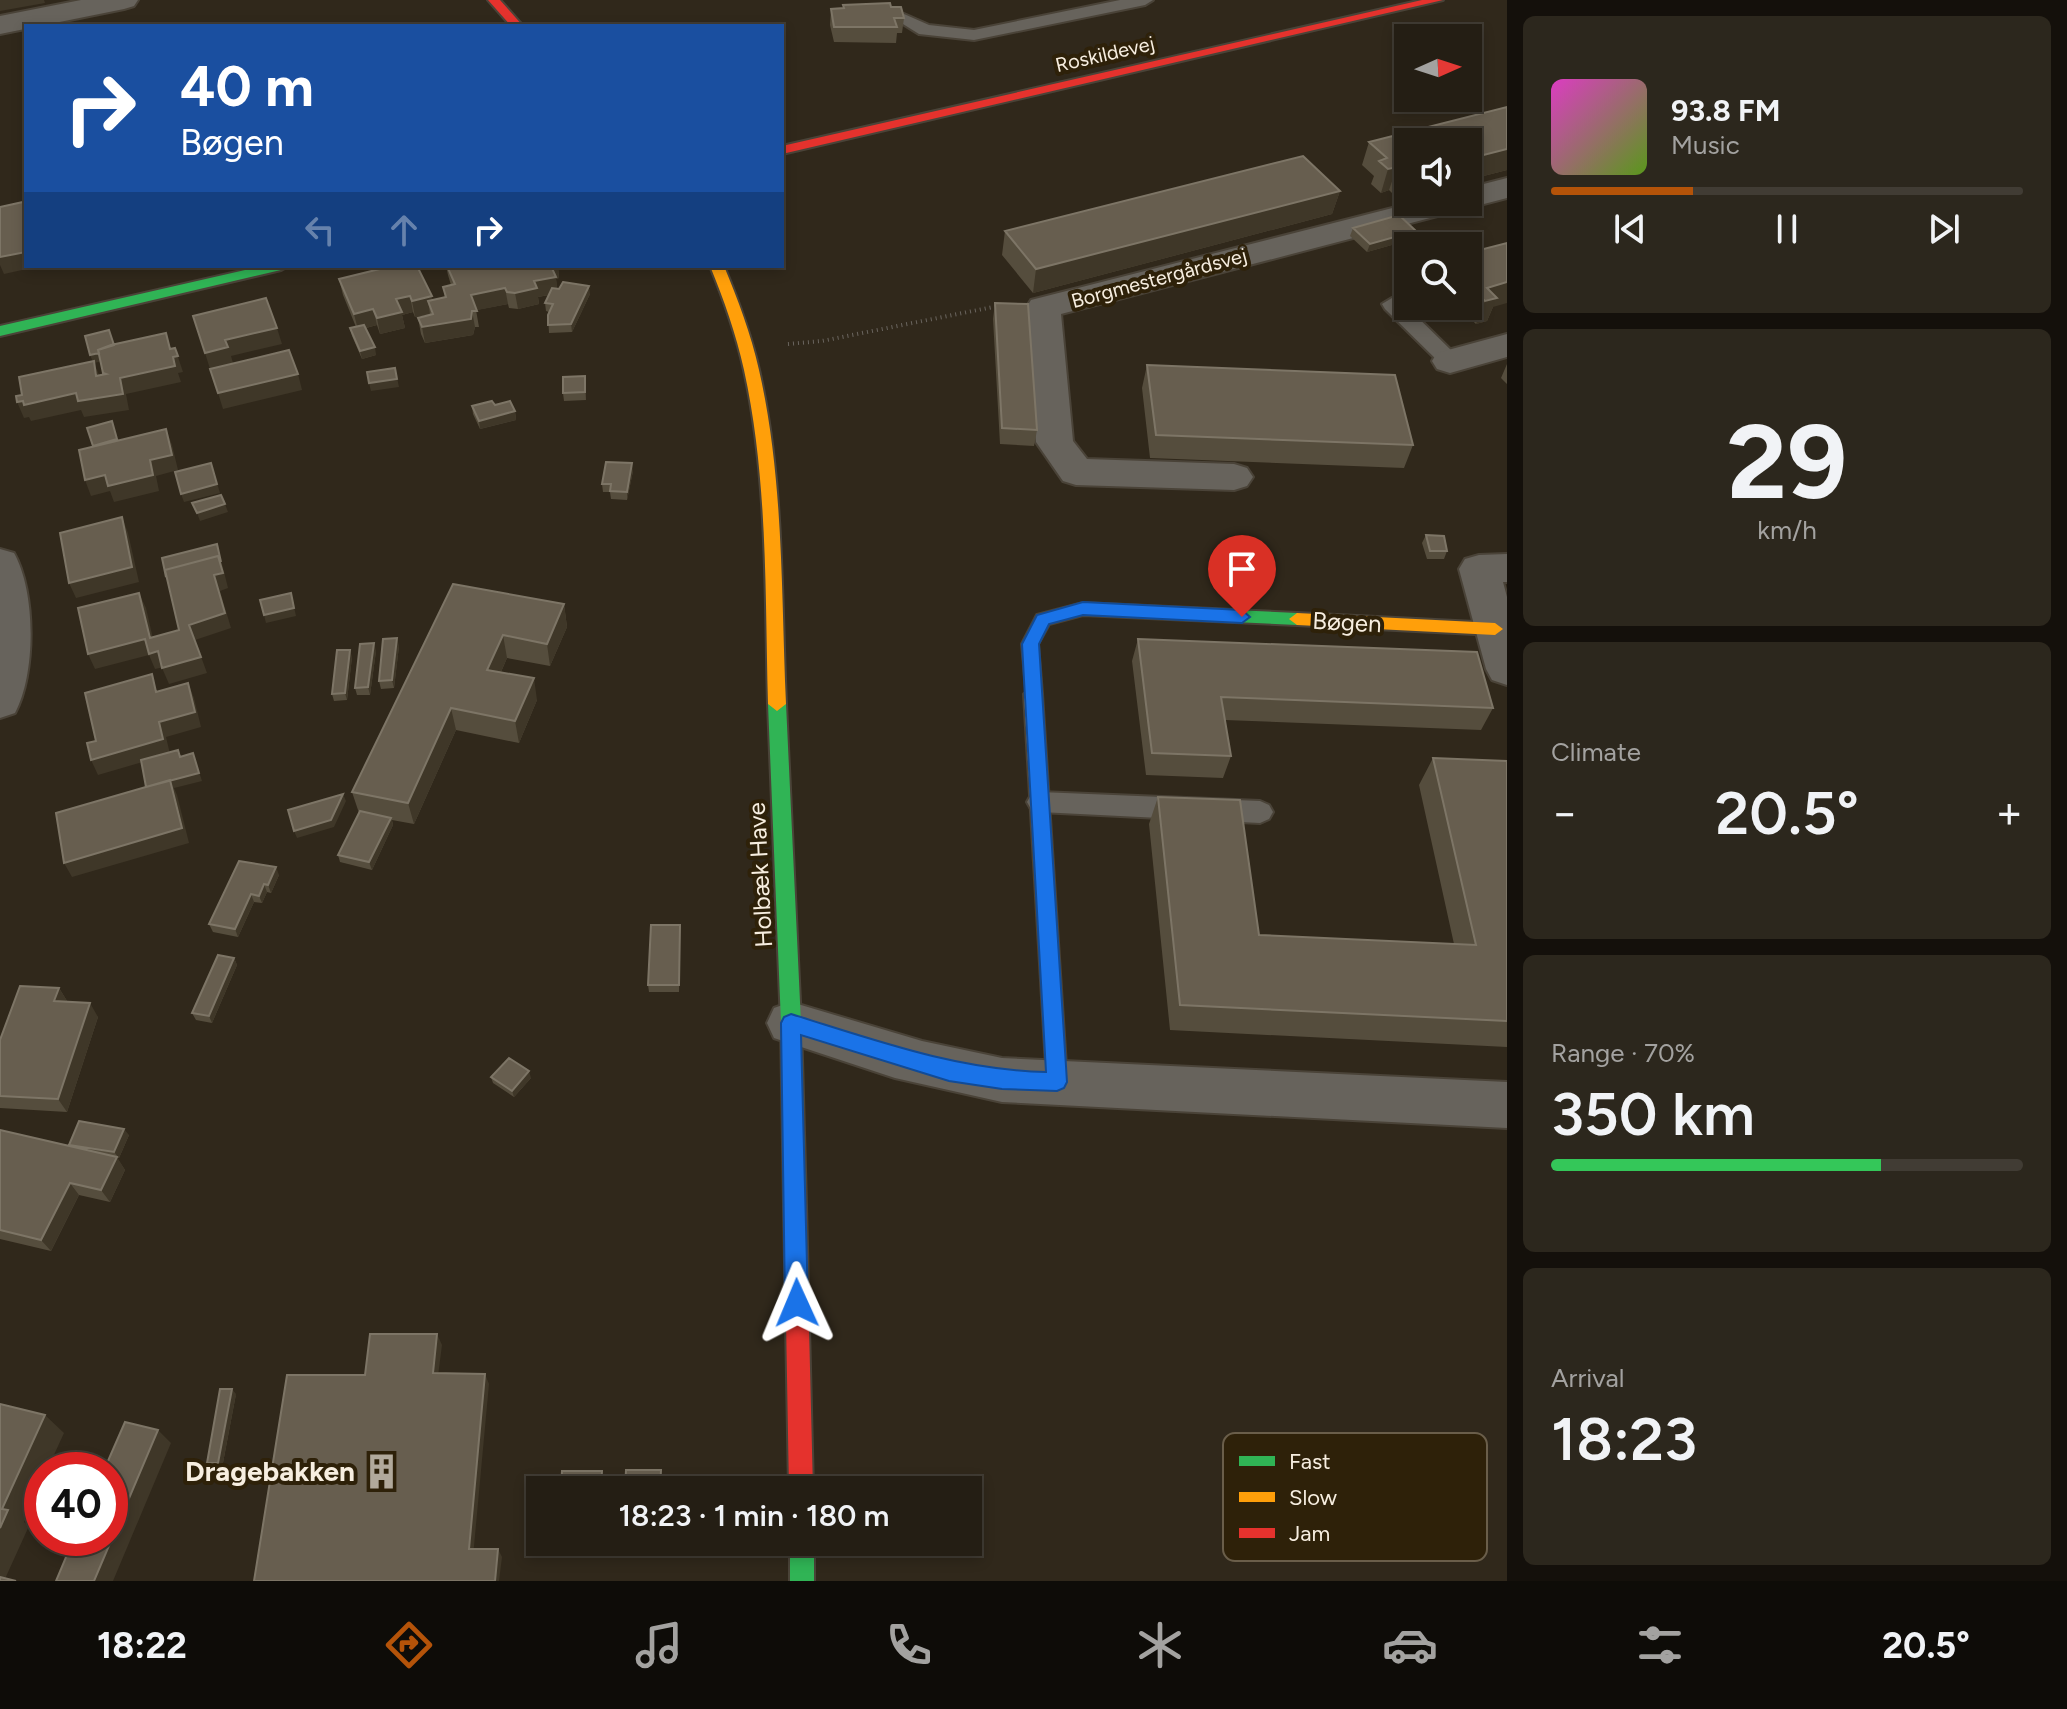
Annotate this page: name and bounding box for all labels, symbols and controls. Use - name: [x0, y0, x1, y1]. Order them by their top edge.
- north arrow: [1394, 24, 1482, 112]
- map controls: [1394, 24, 1482, 320]
- street label: Roskildevej: [1053, 31, 1157, 77]
- text: 40 m: [180, 53, 314, 120]
- icon: right: [48, 56, 152, 160]
- text: 93.8 FM: [1671, 92, 1780, 129]
- text: Bøgen: [180, 121, 284, 164]
- button: sound: [1394, 128, 1482, 216]
- text: Music: [1671, 129, 1740, 161]
- icon: previous: [1608, 207, 1652, 251]
- icon: pause: [1765, 207, 1809, 251]
- icon: next: [1922, 207, 1966, 251]
- icon: left: [298, 208, 342, 252]
- icon: ahead: [382, 208, 426, 252]
- icon: right: [466, 208, 510, 252]
- button: search: [1394, 232, 1482, 320]
- street label: Borgmestergårdsvej: [1068, 243, 1250, 313]
- text: 29: [1727, 399, 1847, 524]
- text: km/h: [1757, 514, 1817, 546]
- pin: [1208, 535, 1276, 617]
- icon: arrive: [1220, 547, 1264, 591]
- street label: Bøgen: [1312, 606, 1382, 638]
- text: Climate: [1551, 736, 1641, 768]
- text: 20.5°: [1715, 777, 1859, 849]
- text: −: [1551, 786, 1578, 839]
- text: +: [1996, 786, 2023, 839]
- street label: Holbæk Have: [742, 802, 778, 948]
- text: Range · 70%: [1551, 1037, 1695, 1069]
- text: 350 km: [1551, 1078, 1755, 1150]
- position arrow: [755, 1261, 839, 1345]
- text: Arrival: [1551, 1362, 1624, 1394]
- text: 18:23: [1551, 1403, 1697, 1475]
- legend: [1223, 1433, 1487, 1561]
- text: Fast: [1289, 1448, 1331, 1475]
- speed limit sign: 40: [24, 1452, 128, 1556]
- building icon: Dragebakken: [362, 1452, 400, 1490]
- place label: Dragebakken: [185, 1454, 355, 1488]
- text: Slow: [1289, 1484, 1338, 1511]
- text: 18:23 · 1 min · 180 m: [618, 1497, 890, 1534]
- text: Jam: [1289, 1520, 1330, 1547]
- icon: directions: [381, 1617, 437, 1673]
- icon: music: [631, 1617, 687, 1673]
- icon: phone: [881, 1617, 937, 1673]
- icon: climate: [1132, 1617, 1188, 1673]
- icon: car: [1382, 1617, 1438, 1673]
- icon: filters: [1632, 1617, 1688, 1673]
- text: 18:22: [97, 1624, 187, 1667]
- text: 20.5°: [1882, 1624, 1970, 1667]

